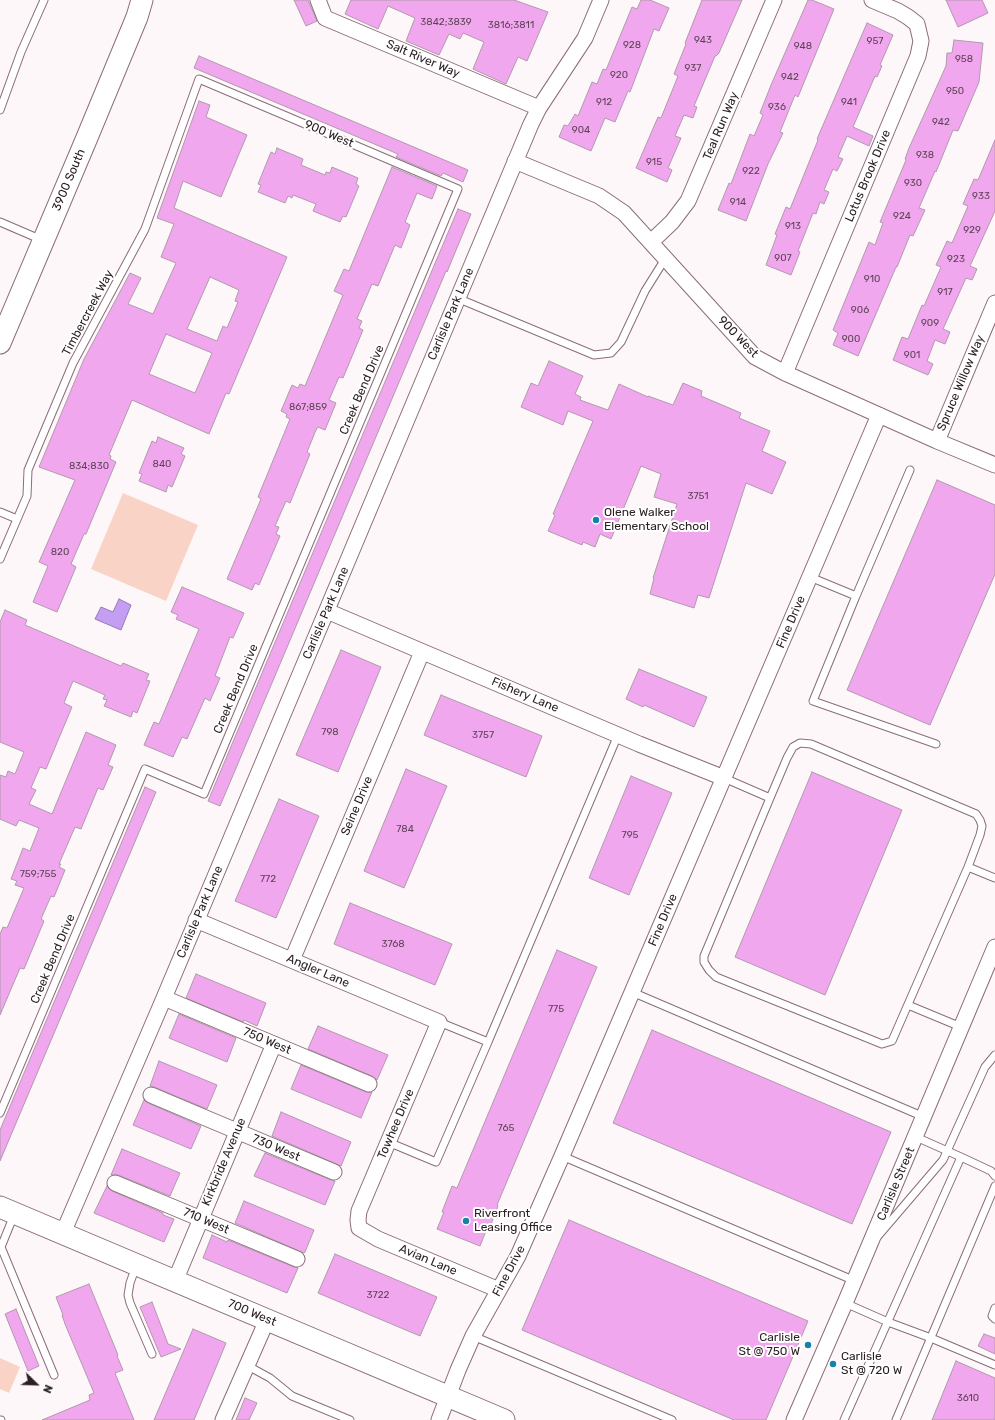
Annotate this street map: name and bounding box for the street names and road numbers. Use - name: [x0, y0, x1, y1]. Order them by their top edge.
- street label: Salt River Way: [384, 37, 462, 81]
- street label: Teal Run Way: [700, 90, 742, 162]
- street label: 900 West: [302, 117, 356, 151]
- street label: Lotus Brook Drive: [842, 128, 894, 224]
- street label: 3900 South: [49, 147, 89, 213]
- street label: Carlisle Park Lane: [425, 266, 477, 362]
- street label: Timbercreek Way: [59, 268, 117, 358]
- street label: 900 West: [715, 313, 761, 361]
- street label: Spruce Willow Way: [934, 333, 988, 433]
- street label: Creek Bend Drive: [337, 343, 387, 437]
- street label: Carlisle Park Lane: [300, 565, 352, 661]
- street label: Fine Drive: [773, 594, 809, 650]
- street label: Creek Bend Drive: [211, 642, 261, 736]
- street label: Fishery Lane: [489, 674, 561, 716]
- street label: Seine Drive: [338, 774, 376, 838]
- street label: Carlisle Park Lane: [174, 864, 226, 960]
- street label: Fine Drive: [645, 892, 681, 948]
- street label: Creek Bend Drive: [28, 912, 78, 1006]
- street label: Angler Lane: [284, 951, 352, 991]
- street label: 750 West: [241, 1024, 293, 1058]
- street label: Towhee Drive: [375, 1087, 417, 1161]
- street label: Kirkbride Avenue: [199, 1116, 249, 1208]
- street label: 730 West: [250, 1131, 302, 1165]
- street label: Carlisle Street: [874, 1145, 918, 1223]
- street label: 710 West: [181, 1205, 231, 1237]
- street label: Avian Lane: [397, 1241, 459, 1279]
- street label: Fine Drive: [490, 1243, 528, 1299]
- street label: 700 West: [226, 1296, 278, 1330]

